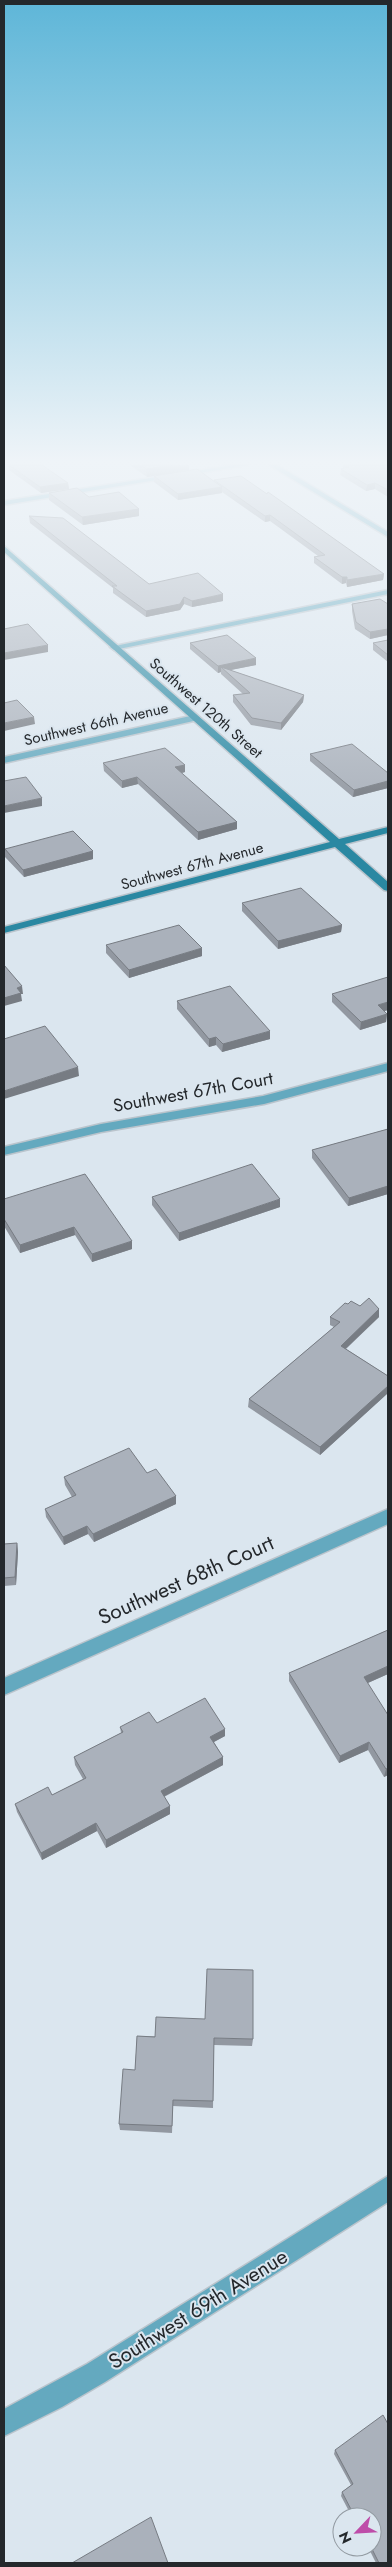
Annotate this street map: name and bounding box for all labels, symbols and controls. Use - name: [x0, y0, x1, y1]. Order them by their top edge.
- street label: Southwest 120th Street: [145, 653, 268, 764]
- street label: Southwest 66th Avenue: [22, 697, 171, 751]
- street label: Southwest 67th Avenue: [118, 836, 266, 896]
- street label: Southwest 67th Court: [111, 1065, 276, 1119]
- street label: Southwest 68th Court: [93, 1528, 279, 1632]
- street label: Southwest 69th Avenue: [102, 2241, 294, 2376]
- north arrow: [332, 2507, 382, 2557]
- text: N: [334, 2528, 357, 2547]

